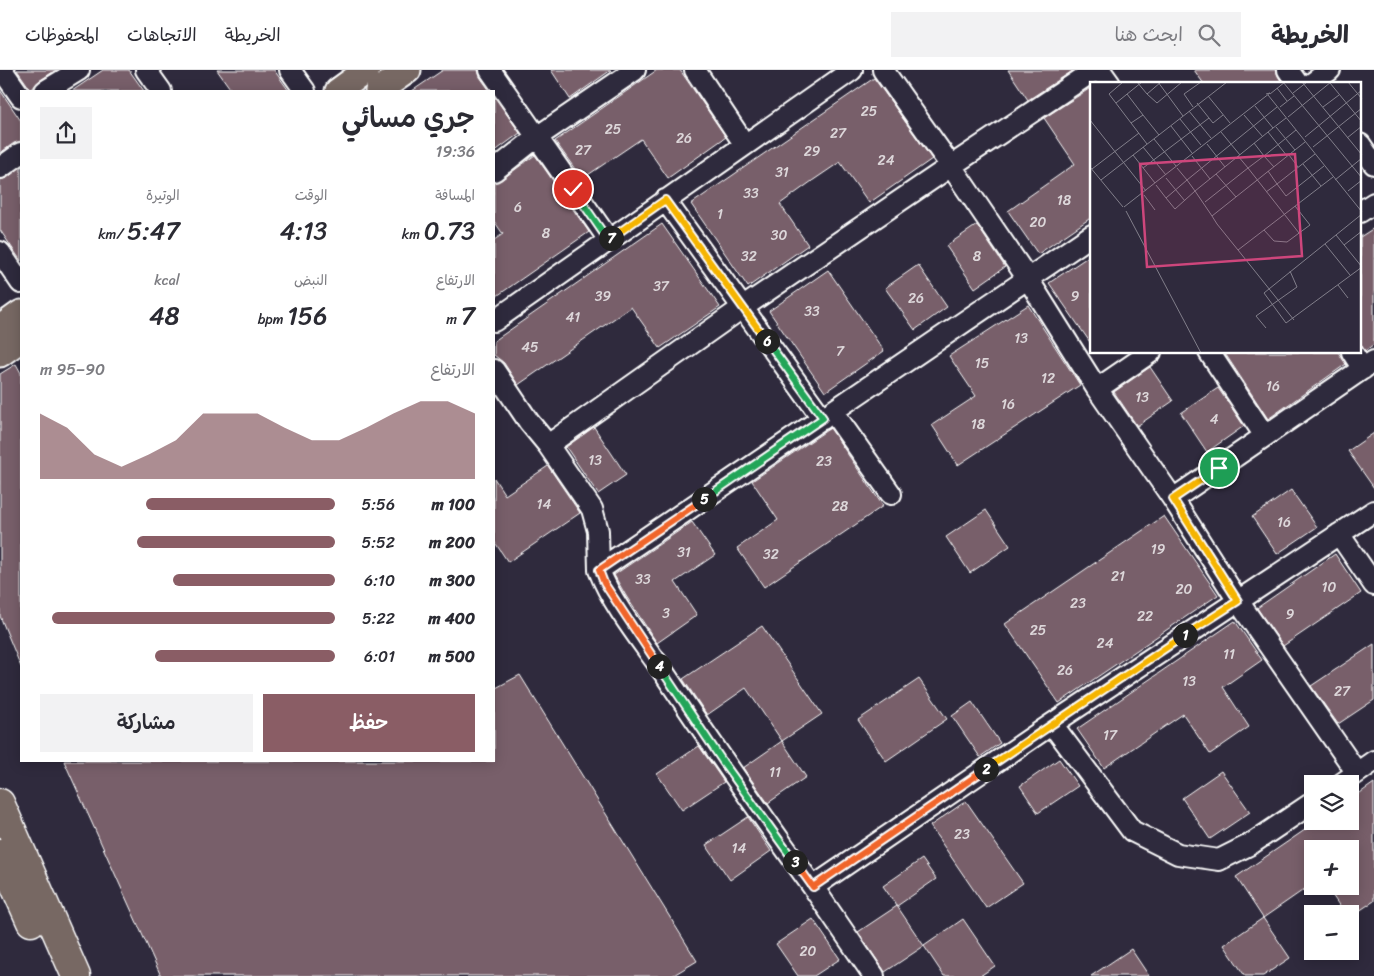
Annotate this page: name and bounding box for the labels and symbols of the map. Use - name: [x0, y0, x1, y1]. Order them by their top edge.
- inset map: [1090, 82, 1362, 354]
- house number: 25: [861, 99, 878, 124]
- house number: 25: [605, 117, 622, 142]
- house number: 27: [830, 121, 847, 146]
- house number: 26: [676, 126, 692, 151]
- house number: 27: [575, 138, 592, 163]
- house number: 29: [804, 139, 821, 164]
- house number: 24: [878, 148, 895, 173]
- house number: 31: [775, 160, 789, 185]
- pin: [552, 168, 594, 210]
- house number: 33: [743, 181, 759, 206]
- house number: 18: [1057, 188, 1072, 213]
- house number: 6: [514, 195, 522, 220]
- house number: 1: [717, 202, 723, 227]
- house number: 20: [1030, 210, 1047, 235]
- house number: 8: [542, 221, 551, 246]
- house number: 30: [771, 223, 787, 248]
- pin: 7: [598, 226, 624, 250]
- house number: 32: [741, 244, 757, 269]
- house number: 8: [973, 244, 982, 269]
- house number: 37: [653, 274, 670, 299]
- house number: 39: [595, 284, 612, 309]
- house number: 9: [1071, 284, 1080, 309]
- house number: 26: [908, 286, 924, 311]
- house number: 33: [804, 299, 820, 324]
- house number: 41: [566, 305, 580, 330]
- house number: 13: [1014, 326, 1028, 351]
- pin: 6: [754, 328, 780, 354]
- house number: 45: [521, 335, 539, 360]
- house number: 7: [836, 339, 845, 364]
- house number: 15: [975, 351, 990, 376]
- house number: 12: [1041, 366, 1055, 391]
- house number: 16: [1266, 374, 1280, 399]
- house number: 13: [1135, 385, 1149, 410]
- house number: 16: [1001, 392, 1015, 417]
- house number: 4: [1210, 407, 1219, 432]
- house number: 18: [971, 412, 986, 437]
- pin: [1198, 447, 1240, 489]
- house number: 13: [588, 448, 602, 473]
- house number: 23: [816, 449, 832, 474]
- pin: 5: [692, 486, 716, 512]
- house number: 14: [537, 492, 552, 517]
- house number: 28: [832, 494, 849, 519]
- house number: 16: [1277, 510, 1291, 535]
- house number: 19: [1151, 537, 1166, 562]
- house number: 31: [677, 540, 691, 565]
- house number: 32: [763, 542, 779, 567]
- house number: 21: [1111, 564, 1125, 589]
- house number: 33: [635, 567, 651, 592]
- house number: 10: [1322, 575, 1337, 600]
- house number: 20: [1176, 577, 1193, 602]
- house number: 23: [1070, 591, 1086, 616]
- house number: 3: [662, 601, 670, 626]
- house number: 9: [1286, 602, 1295, 627]
- house number: 22: [1137, 604, 1153, 629]
- house number: 25: [1030, 618, 1047, 643]
- pin: 1: [1172, 622, 1198, 648]
- house number: 24: [1097, 631, 1114, 656]
- house number: 11: [1223, 642, 1235, 667]
- pin: 4: [646, 654, 672, 678]
- house number: 26: [1057, 658, 1073, 683]
- house number: 13: [1182, 669, 1196, 694]
- house number: 27: [1334, 679, 1351, 704]
- house number: 17: [1103, 723, 1118, 748]
- pin: 2: [974, 756, 998, 782]
- house number: 11: [769, 760, 781, 785]
- house number: 23: [954, 822, 970, 847]
- house number: 14: [732, 836, 747, 861]
- pin: 3: [782, 850, 808, 874]
- house number: 20: [800, 939, 817, 964]

